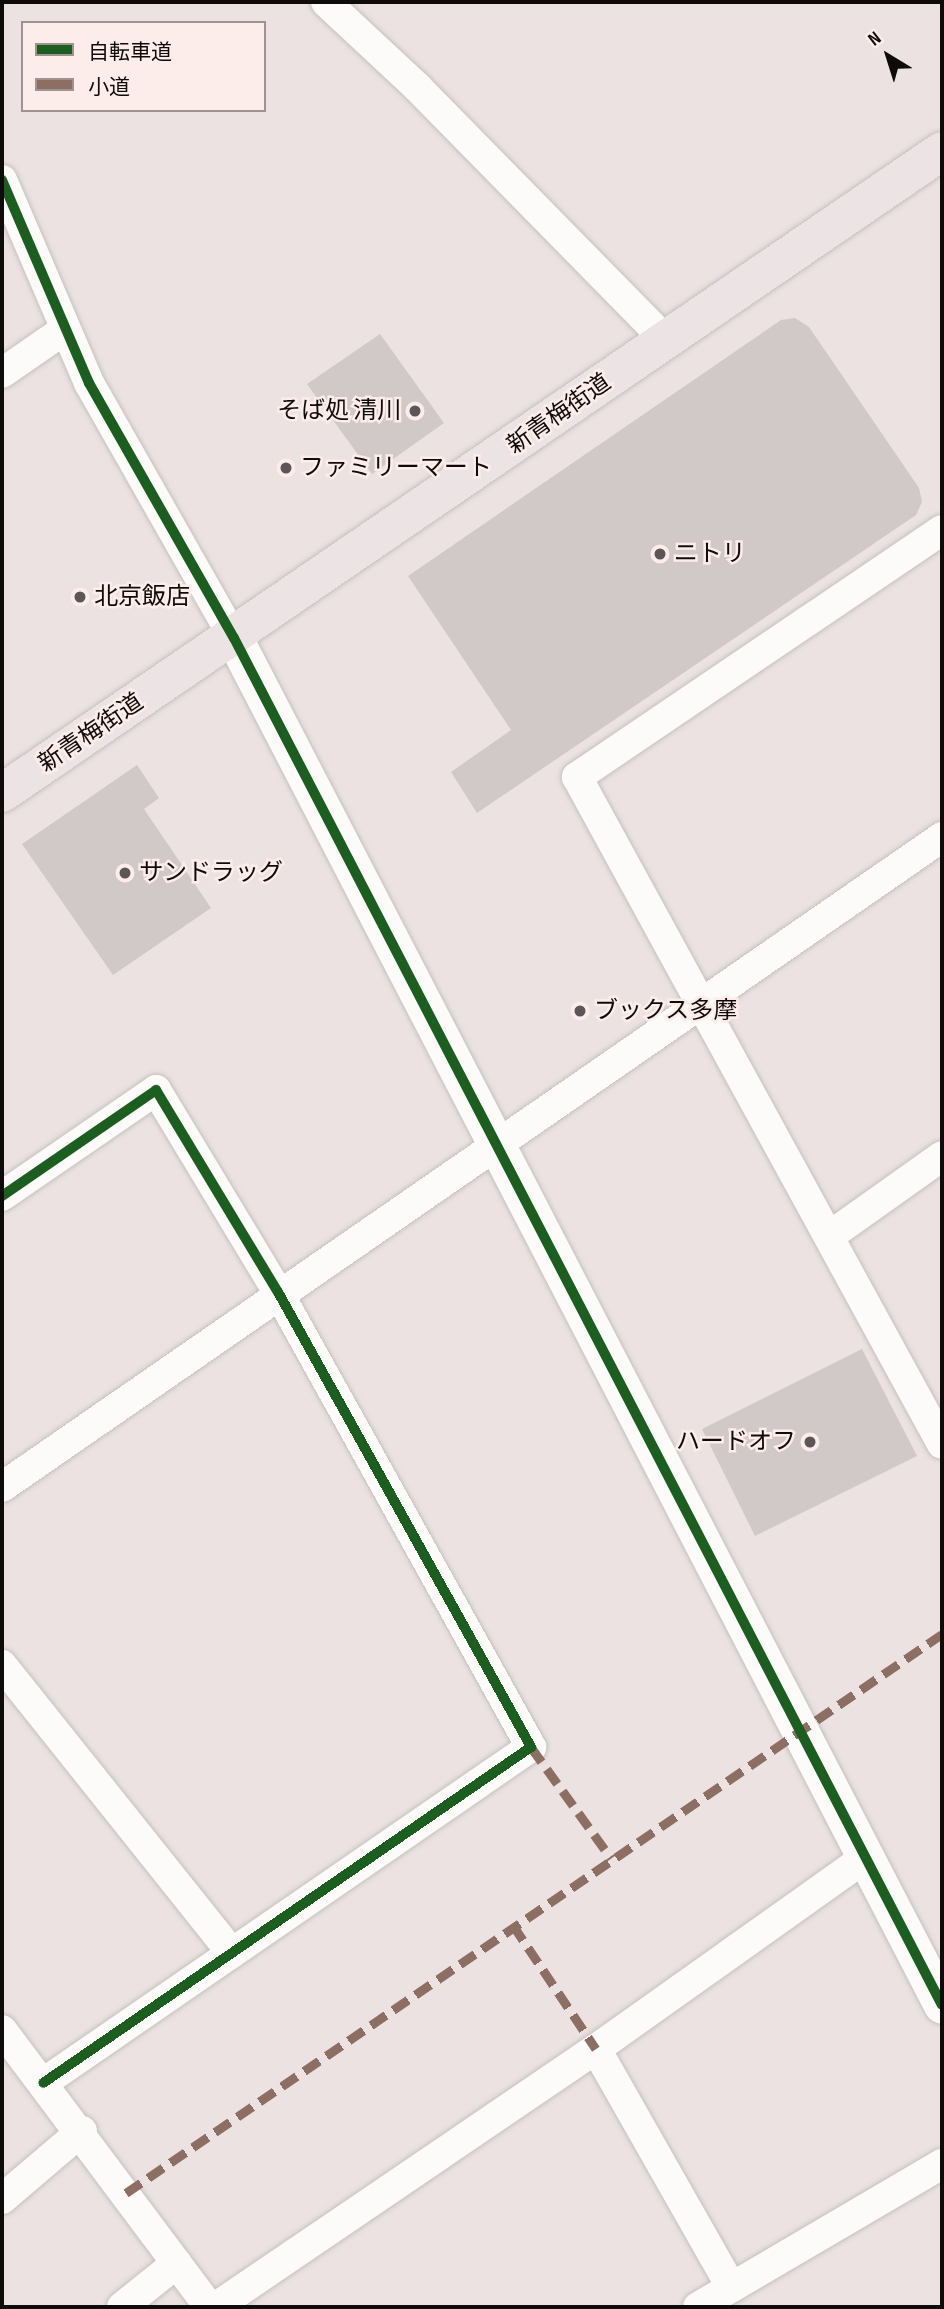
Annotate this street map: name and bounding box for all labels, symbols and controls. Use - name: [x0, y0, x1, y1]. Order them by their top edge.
- legend: [21, 21, 266, 112]
- north arrow: [853, 21, 923, 91]
- text: N: [864, 27, 886, 51]
- text: 自転車道: [88, 40, 172, 65]
- text: 小道: [88, 75, 130, 100]
- street label: 新青梅街道: [502, 368, 616, 460]
- place label: そば処 清川: [277, 397, 401, 425]
- marker: そば処 清川: [407, 403, 423, 419]
- place label: ファミリーマート: [300, 454, 492, 482]
- marker: ファミリーマート: [278, 460, 294, 476]
- place label: ニトリ: [674, 540, 746, 568]
- marker: ニトリ: [652, 546, 668, 562]
- place label: 北京飯店: [94, 583, 190, 611]
- marker: 北京飯店: [72, 589, 88, 605]
- street label: 新青梅街道: [33, 688, 149, 778]
- place label: サンドラッグ: [139, 859, 283, 887]
- marker: サンドラッグ: [117, 865, 133, 881]
- place label: ブックス多摩: [594, 997, 738, 1025]
- marker: ブックス多摩: [572, 1003, 588, 1019]
- place label: ハードオフ: [676, 1428, 796, 1456]
- marker: ハードオフ: [802, 1434, 818, 1450]

